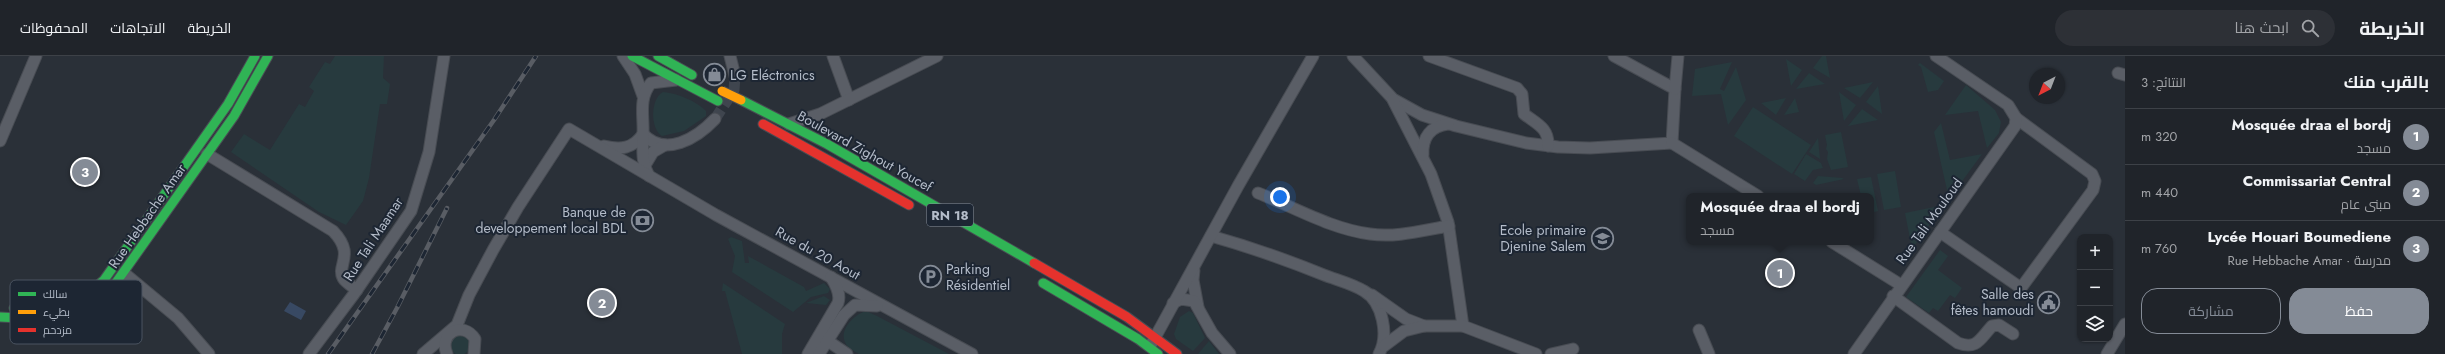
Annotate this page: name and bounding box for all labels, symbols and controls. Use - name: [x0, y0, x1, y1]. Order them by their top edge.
- search box: [2055, 10, 2335, 46]
- text: الخريطة: [2359, 15, 2425, 42]
- text: ابحث هنا: [2235, 17, 2289, 39]
- icon: search: [2299, 17, 2321, 39]
- text: المحفوظات: [20, 18, 88, 38]
- text: الاتجاهات: [110, 18, 166, 38]
- text: الخريطة: [188, 18, 231, 38]
- shop icon: LG Eléctronics: [702, 62, 728, 88]
- place label: LG Eléctronics: [730, 65, 815, 85]
- north arrow: [2029, 68, 2065, 104]
- text: بالقرب منك: [2344, 70, 2429, 94]
- text: النتائج: 3: [2141, 73, 2186, 92]
- street label: Boulevard Zighout Youcef: [794, 106, 937, 197]
- text: Mosquée draa el bordj: [2232, 114, 2391, 136]
- text: 320 m: [2141, 127, 2177, 146]
- text: 1: [2413, 127, 2419, 146]
- text: مسجد: [2357, 139, 2391, 158]
- pin: 3: [72, 157, 98, 187]
- street label: Rue Hebbache Amar: [103, 159, 191, 272]
- text: Commissariat Central: [2243, 170, 2391, 192]
- street label: Rue Tali Mouloud: [1891, 174, 1967, 268]
- text: 440 m: [2141, 183, 2178, 202]
- text: 2: [2412, 183, 2420, 202]
- your location: [1270, 187, 1290, 207]
- street label: Rue Tali Maamar: [338, 193, 408, 285]
- popup: [1686, 193, 1874, 245]
- text: مبنى عام: [2341, 195, 2391, 214]
- text: Mosquée draa el bordj: [1700, 196, 1860, 218]
- place label: Banque de developpement local BDL: [475, 202, 627, 238]
- road number: RN 18: [927, 204, 973, 226]
- bank icon: Banque de developpement local BDL: [629, 207, 655, 233]
- place label: Ecole primaire Djenine Salem: [1500, 220, 1586, 256]
- street label: Rue du 20 Aout: [772, 221, 865, 285]
- text: مسجد: [1700, 221, 1735, 240]
- school or university icon: Ecole primaire Djenine Salem: [1589, 225, 1615, 251]
- text: Lycée Houari Boumediene: [2207, 226, 2391, 248]
- map controls: [2077, 234, 2113, 342]
- button: +: [2077, 234, 2113, 270]
- text: 760 m: [2141, 239, 2177, 258]
- text: 3: [2412, 239, 2420, 258]
- text: مدرسة · Rue Hebbache Amar: [2227, 251, 2391, 270]
- pin: 1: [1767, 258, 1793, 288]
- place label: Parking Résidentiel: [946, 259, 1010, 295]
- parking icon: Parking Résidentiel: [918, 264, 944, 290]
- button: −: [2077, 270, 2113, 306]
- legend: [10, 280, 142, 344]
- place label: Salle des fêtes hamoudi: [1951, 284, 2034, 320]
- text: سالك: [43, 286, 67, 302]
- pin: 2: [589, 288, 615, 318]
- button: مشاركة: [2141, 288, 2281, 334]
- button: حفظ: [2289, 288, 2429, 334]
- public building icon: Salle des fêtes hamoudi: [2036, 289, 2062, 315]
- text: بطيء: [43, 304, 70, 321]
- button: layers: [2077, 306, 2113, 342]
- text: مزدحم: [43, 322, 72, 338]

